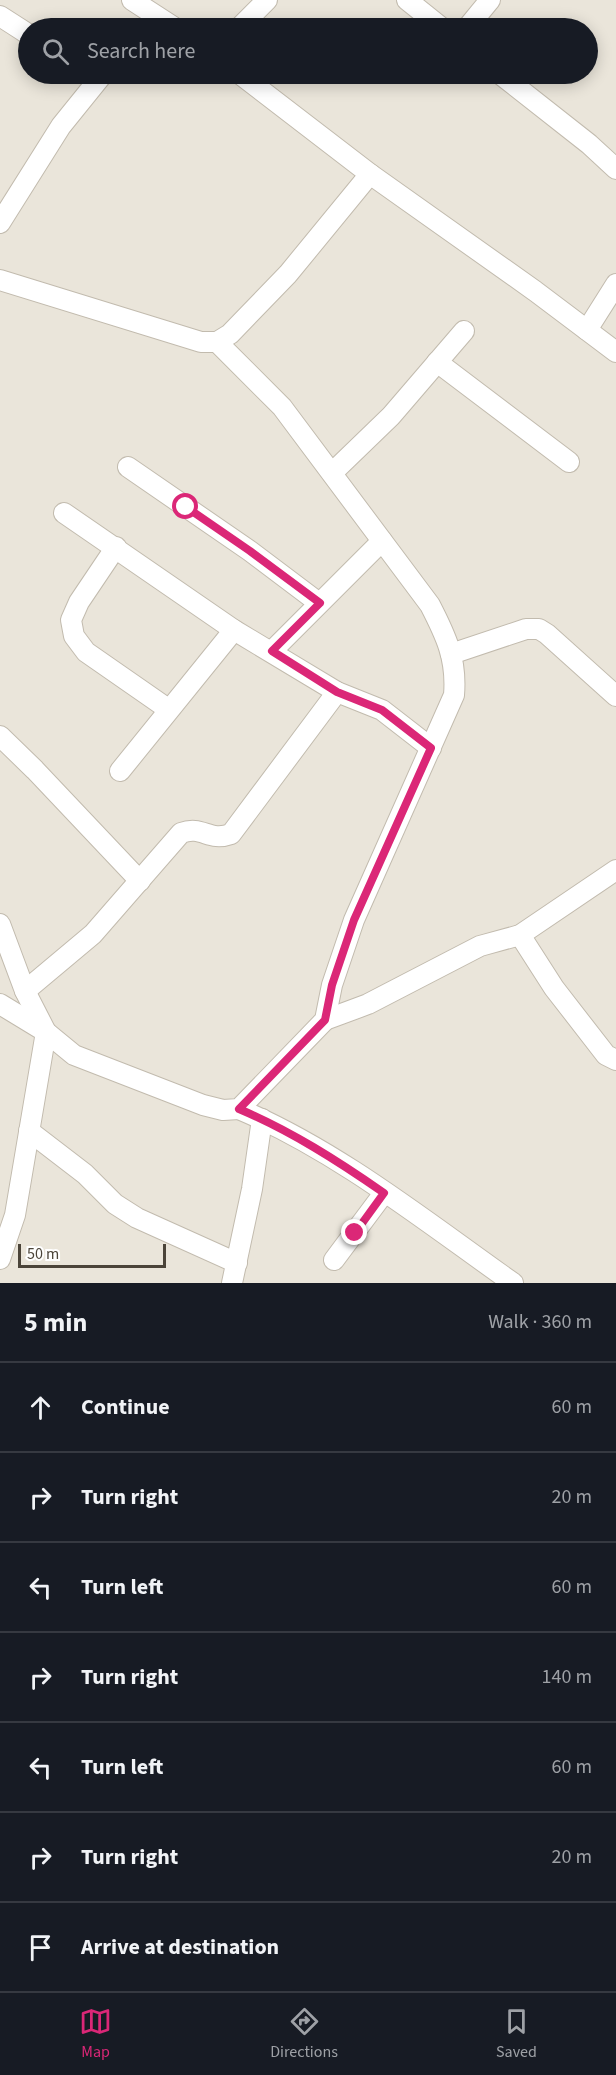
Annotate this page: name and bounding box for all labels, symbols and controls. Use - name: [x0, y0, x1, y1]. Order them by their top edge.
- search box: [18, 18, 598, 84]
- icon: search: [39, 35, 72, 68]
- text: Search here: [87, 35, 195, 67]
- route start: [172, 493, 198, 519]
- route end: [341, 1219, 367, 1245]
- scale bar: [18, 1241, 166, 1268]
- text: 50 m: [27, 1243, 59, 1265]
- text: 5 min: [24, 1304, 87, 1341]
- text: Walk · 360 m: [488, 1308, 592, 1336]
- icon: ahead: [24, 1391, 57, 1424]
- text: Continue: [81, 1391, 170, 1423]
- text: 60 m: [552, 1393, 592, 1421]
- icon: right: [24, 1481, 57, 1514]
- text: Turn right: [81, 1481, 178, 1513]
- text: 20 m: [552, 1483, 592, 1511]
- icon: left: [24, 1571, 57, 1604]
- text: Turn left: [81, 1571, 163, 1603]
- text: 60 m: [552, 1573, 592, 1601]
- icon: right: [24, 1661, 57, 1694]
- text: Turn right: [81, 1661, 178, 1693]
- text: 140 m: [542, 1663, 592, 1691]
- icon: left: [24, 1751, 57, 1784]
- text: Turn left: [81, 1751, 163, 1783]
- text: 60 m: [552, 1753, 592, 1781]
- icon: right: [24, 1841, 57, 1874]
- text: Turn right: [81, 1841, 178, 1873]
- text: 20 m: [552, 1843, 592, 1871]
- icon: arrive: [24, 1931, 57, 1964]
- text: Arrive at destination: [81, 1931, 279, 1963]
- tab: Map: [79, 2005, 112, 2063]
- tab: Directions: [270, 2005, 338, 2063]
- tab: Saved: [496, 2005, 537, 2063]

